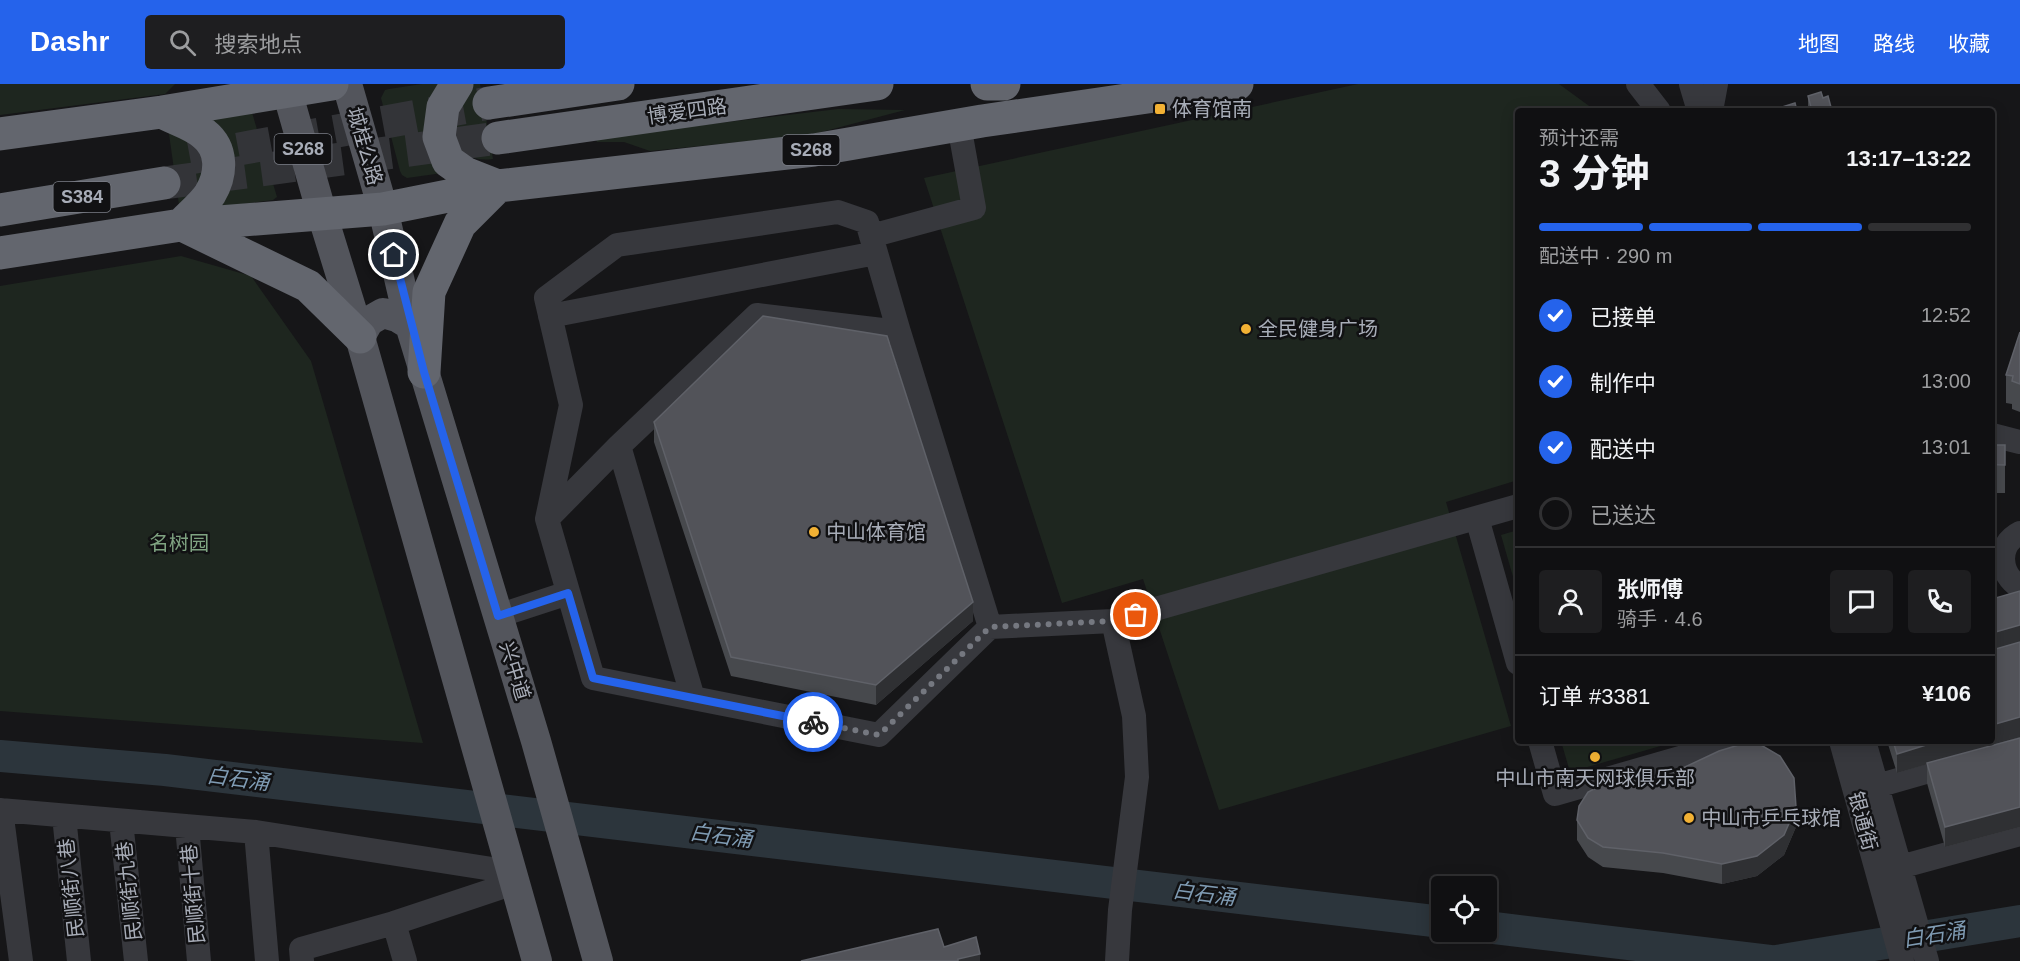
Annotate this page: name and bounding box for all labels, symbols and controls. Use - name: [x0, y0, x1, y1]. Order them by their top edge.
- search box: [145, 15, 565, 69]
- text: Dashr: [30, 26, 109, 57]
- icon: search: [166, 26, 199, 59]
- text: 搜索地点: [214, 32, 302, 57]
- text: 地图: [1798, 32, 1840, 55]
- text: 路线: [1873, 32, 1915, 55]
- text: 收藏: [1948, 32, 1990, 55]
- street label: 博爱四路: [646, 95, 728, 127]
- place label: 体育馆南: [1172, 98, 1252, 120]
- marker: 体育馆南: [1153, 102, 1167, 116]
- street label: 城桂公路: [343, 105, 387, 187]
- text: 预计还需: [1539, 127, 1619, 149]
- road number: S268: [274, 134, 332, 164]
- road number: S268: [782, 135, 840, 165]
- text: 13:17–13:22: [1846, 146, 1971, 171]
- text: 3 分钟: [1539, 152, 1650, 195]
- road number: S384: [54, 182, 110, 212]
- pin: [368, 229, 419, 280]
- icon: home: [377, 238, 410, 271]
- text: 配送中 · 290 m: [1539, 245, 1672, 267]
- icon: check: [1539, 299, 1572, 332]
- text: 12:52: [1921, 304, 1971, 326]
- text: 已接单: [1590, 305, 1656, 330]
- place label: 全民健身广场: [1258, 318, 1378, 340]
- marker: 全民健身广场: [1239, 322, 1253, 336]
- icon: check: [1539, 365, 1572, 398]
- text: 13:00: [1921, 370, 1971, 392]
- text: 制作中: [1590, 371, 1656, 396]
- icon: check: [1539, 431, 1572, 464]
- text: 13:01: [1921, 436, 1971, 458]
- text: 配送中: [1590, 437, 1656, 462]
- text: 已送达: [1590, 503, 1656, 528]
- place label: 中山体育馆: [826, 521, 926, 543]
- marker: 中山体育馆: [807, 525, 821, 539]
- park label: 名树园: [149, 532, 209, 554]
- button: person: [1539, 570, 1602, 633]
- button: chat: [1830, 570, 1893, 633]
- button: phone: [1908, 570, 1971, 633]
- text: 张师傅: [1617, 577, 1683, 602]
- pin: [1110, 589, 1161, 640]
- icon: bag: [1119, 598, 1152, 631]
- text: 骑手 · 4.6: [1617, 608, 1703, 630]
- street label: 兴中道: [496, 639, 534, 703]
- text: ¥106: [1922, 681, 1971, 706]
- text: 订单 #3381: [1539, 684, 1650, 709]
- courier: [783, 692, 843, 752]
- icon: bike: [797, 706, 830, 739]
- marker: 中山市南天网球俱乐部: [1588, 750, 1602, 764]
- water label: 白石涌: [205, 763, 273, 794]
- place label: 中山市南天网球俱乐部: [1495, 767, 1695, 789]
- street label: 银通街: [1845, 789, 1881, 853]
- place label: 中山市乒乓球馆: [1701, 807, 1841, 829]
- marker: 中山市乒乓球馆: [1682, 811, 1696, 825]
- water label: 白石涌: [688, 820, 756, 851]
- street label: 民顺街八巷: [55, 837, 87, 939]
- street label: 民顺街九巷: [113, 840, 145, 942]
- street label: 民顺街十巷: [178, 843, 208, 945]
- map controls: [1431, 876, 1497, 942]
- button: locate: [1431, 876, 1497, 942]
- water label: 白石涌: [1171, 878, 1239, 909]
- water label: 白石涌: [1901, 918, 1969, 951]

